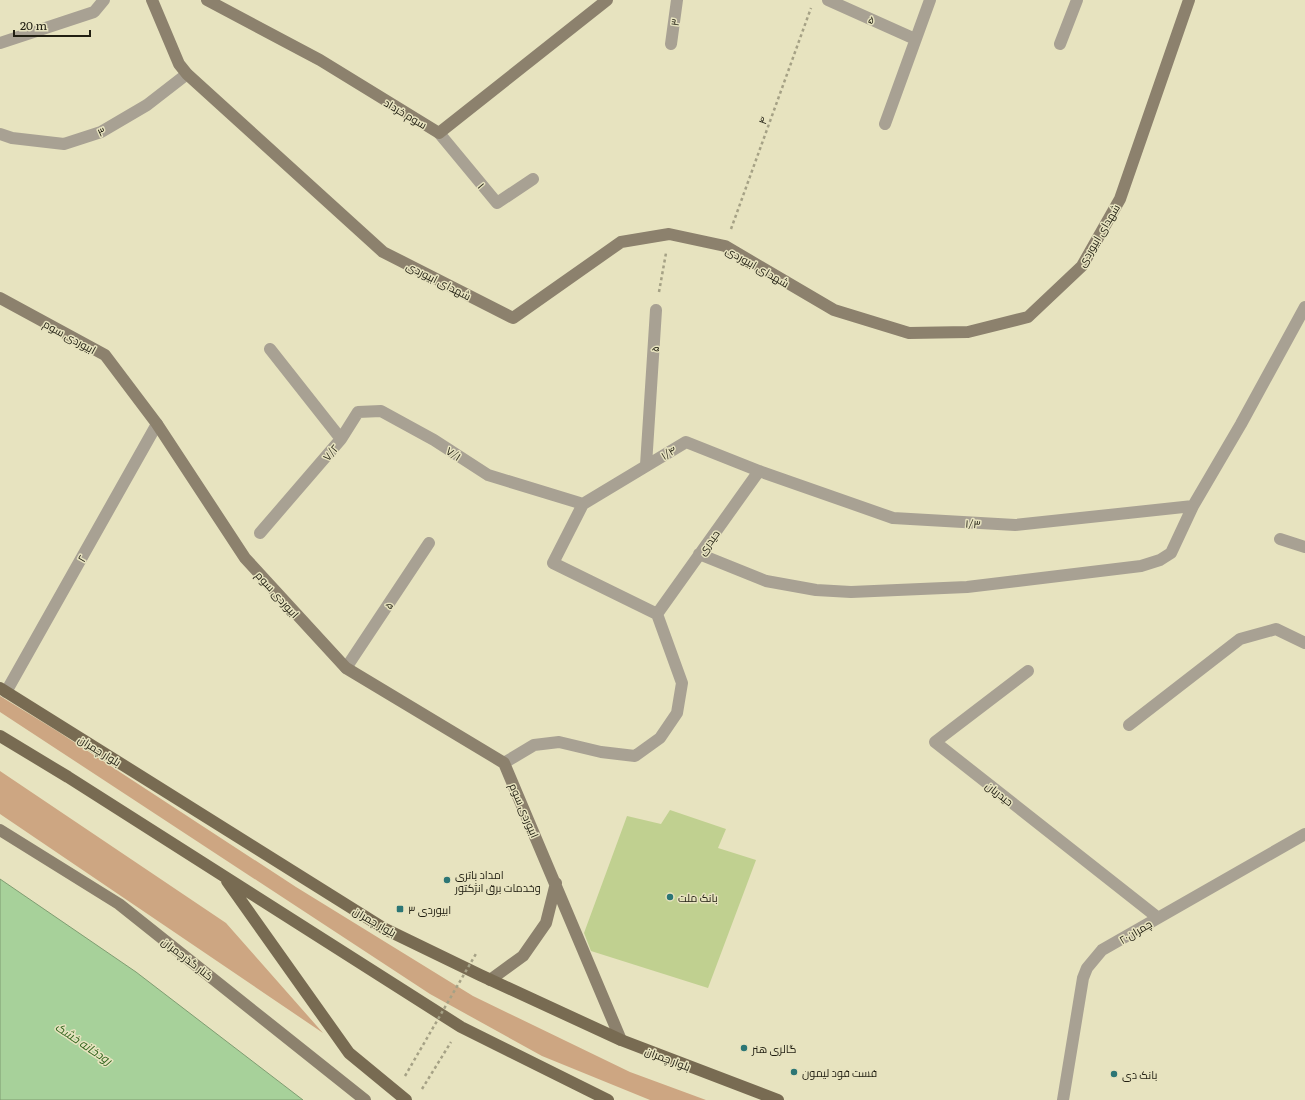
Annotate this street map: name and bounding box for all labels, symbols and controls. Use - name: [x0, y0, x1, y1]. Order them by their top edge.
- street label: ۵: [866, 10, 878, 28]
- scale bar: [14, 12, 90, 38]
- text: 20 m: [20, 16, 47, 34]
- street label: ۳: [666, 17, 682, 27]
- street label: سوم خرداد: [381, 94, 430, 133]
- street label: ۴: [753, 114, 771, 126]
- street label: ۳: [94, 122, 108, 140]
- street label: ۱: [475, 179, 489, 191]
- street label: شهدای ابیوردی: [1073, 201, 1123, 269]
- street label: شهدای ابیوردی: [723, 241, 793, 291]
- street label: شهدای ابیوردی: [404, 257, 474, 303]
- street label: ابیوردی سوم: [40, 315, 99, 358]
- street label: ۵: [646, 345, 662, 353]
- street label: ۷/۲: [318, 440, 342, 464]
- street label: ۱/۴: [657, 441, 679, 463]
- street label: ۷/۱: [443, 442, 465, 464]
- street label: ۱/۳: [965, 514, 981, 532]
- street label: حیدری: [693, 526, 723, 558]
- street label: ۲: [73, 551, 89, 564]
- street label: ابیوردی سوم: [252, 567, 303, 622]
- street label: ۵: [380, 598, 396, 612]
- street label: بلوار چمران: [75, 731, 125, 769]
- street label: حیدریان: [983, 777, 1017, 809]
- street label: ابیوردی سوم: [505, 780, 544, 840]
- place label: امداد باتری وخدمات برق انژکتور: [454, 866, 541, 895]
- marker: امداد باتری وخدمات برق انژکتور: [442, 875, 452, 885]
- place label: بانک ملت: [678, 889, 718, 905]
- marker: بانک ملت: [665, 892, 675, 902]
- place label: ابیوردی ۳: [408, 901, 451, 917]
- street label: بلوار چمران: [350, 902, 400, 940]
- marker: ابیوردی ۳: [395, 904, 405, 914]
- street label: چمران۲۰: [1116, 915, 1154, 947]
- street label: کنار گذرچمران: [159, 933, 217, 983]
- water label: رودخانه خشک: [52, 1017, 117, 1069]
- place label: گالری هنر: [751, 1040, 796, 1056]
- street label: بلوار چمران: [643, 1042, 693, 1074]
- marker: گالری هنر: [739, 1043, 749, 1053]
- place label: فست فود لیمون: [802, 1064, 877, 1080]
- place label: بانک دی: [1122, 1066, 1158, 1082]
- marker: فست فود لیمون: [789, 1067, 799, 1077]
- marker: بانک دی: [1109, 1069, 1119, 1079]

